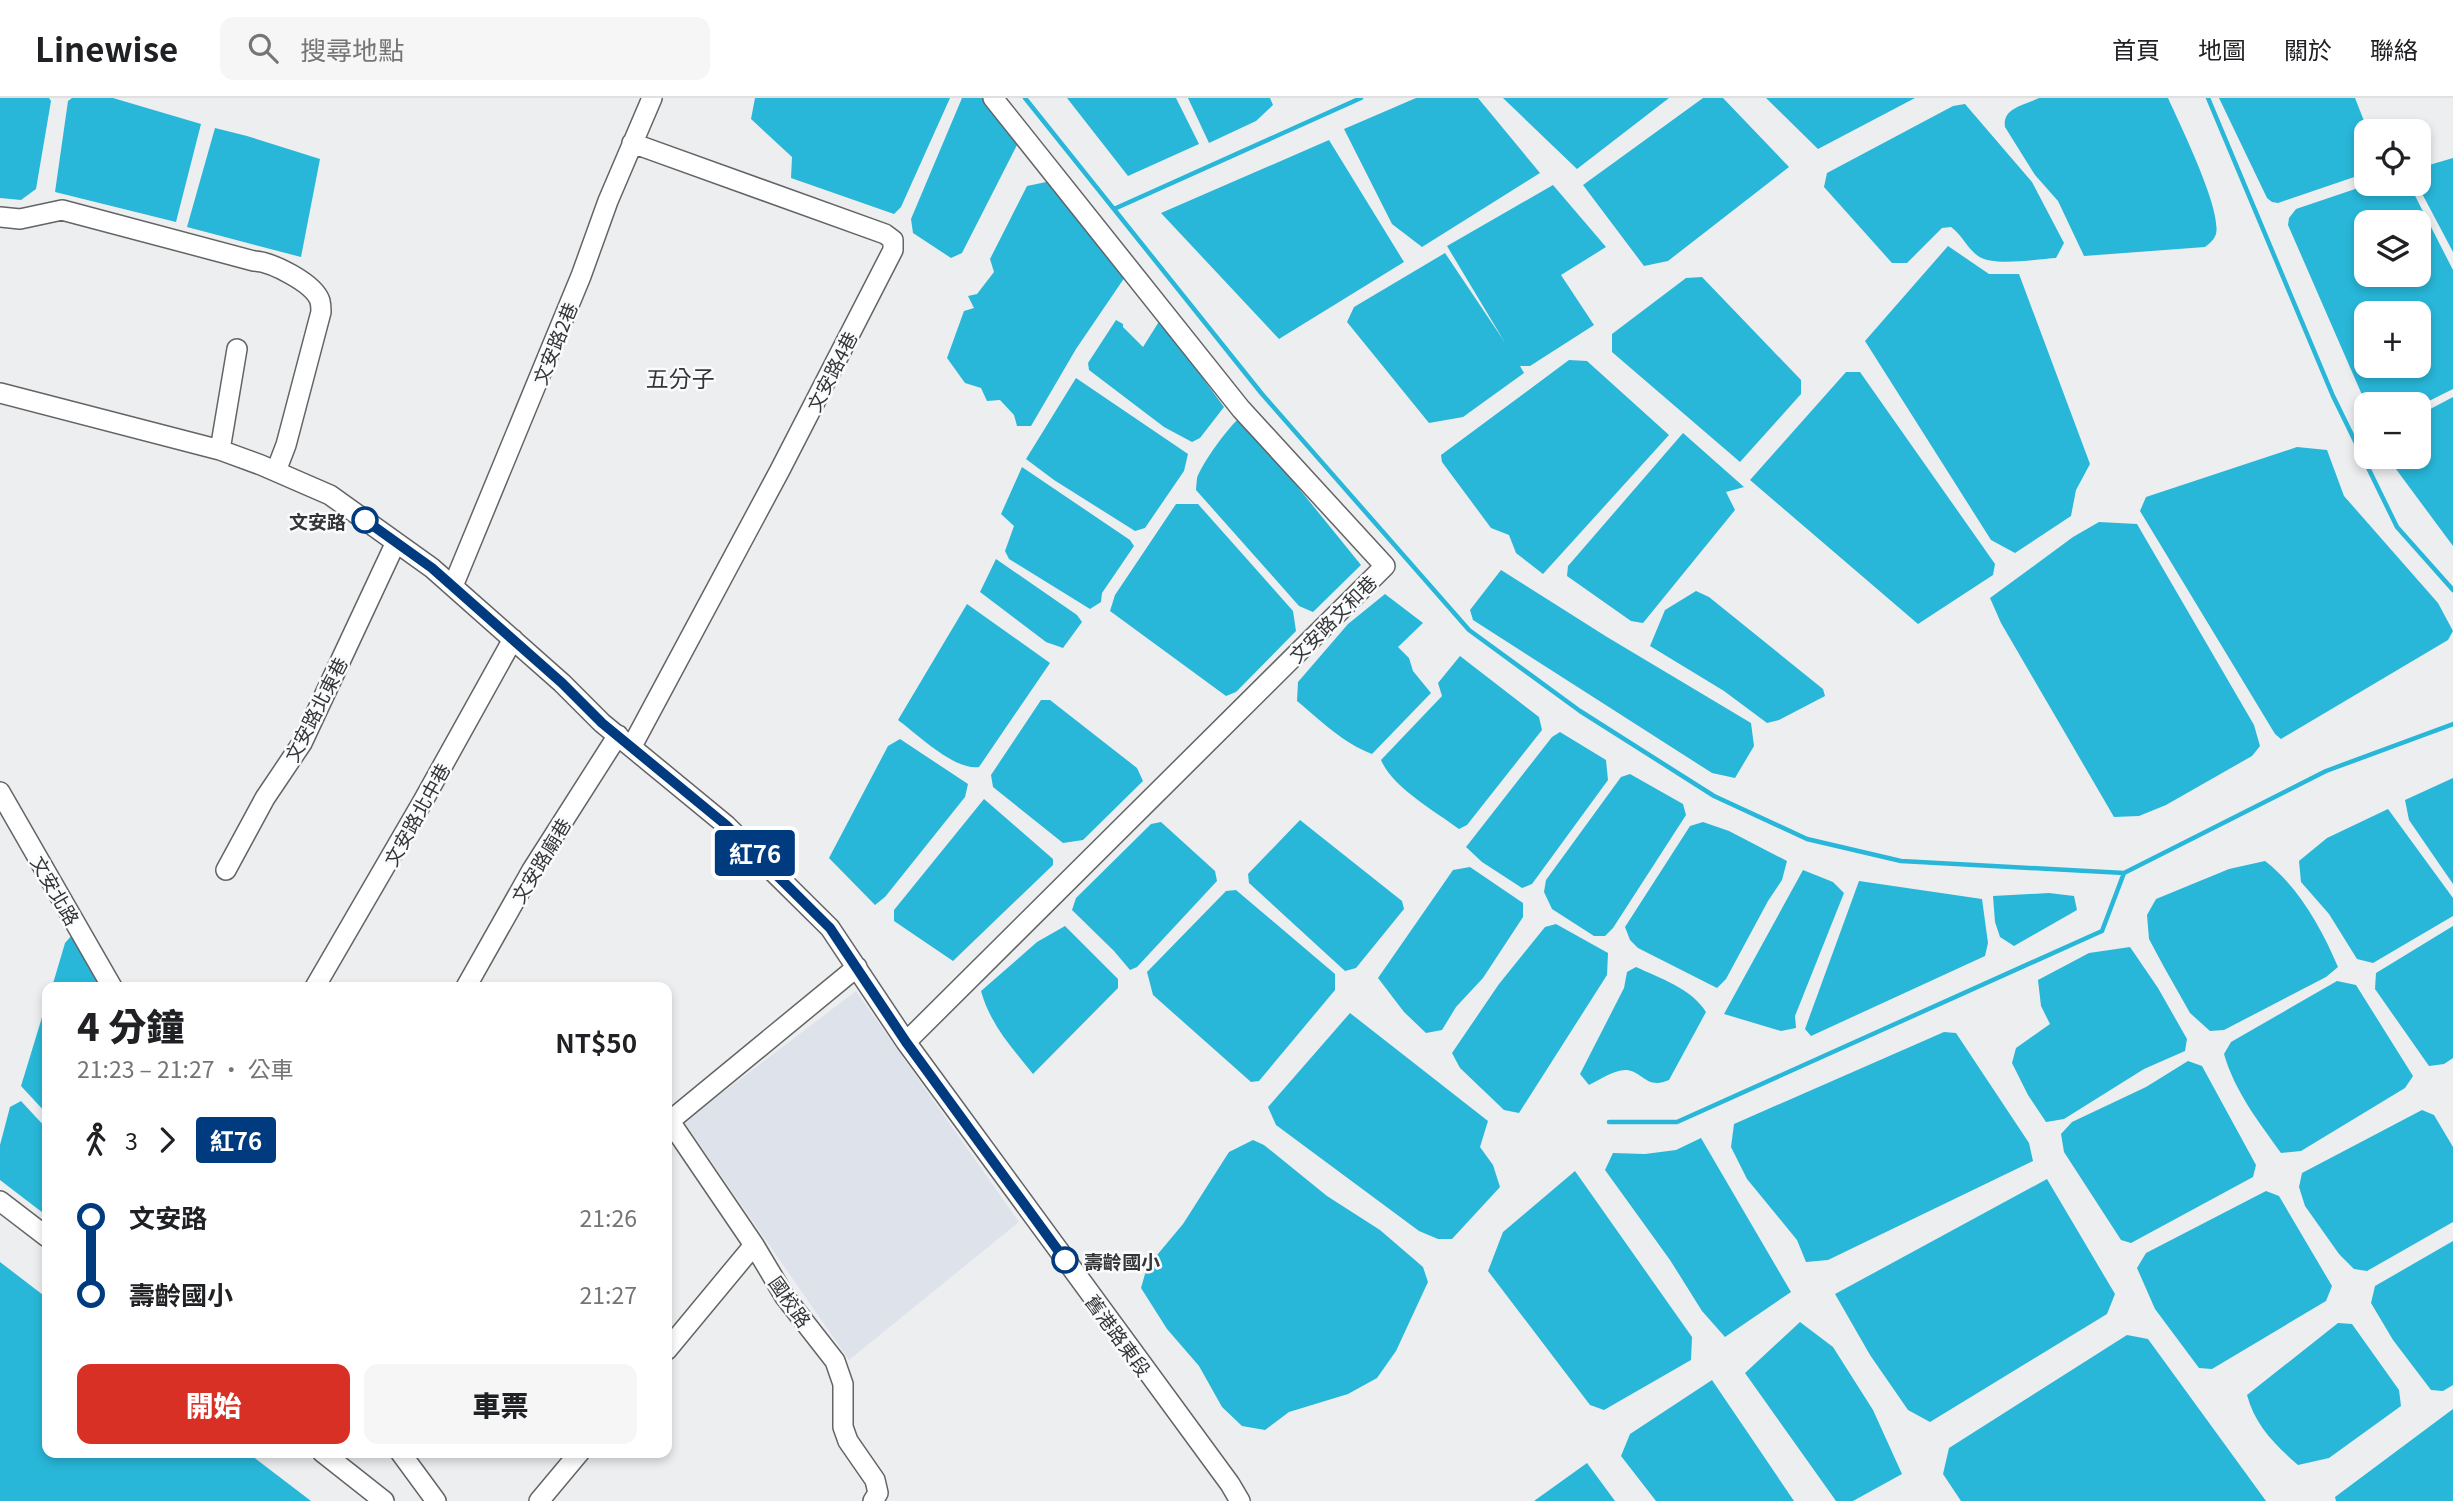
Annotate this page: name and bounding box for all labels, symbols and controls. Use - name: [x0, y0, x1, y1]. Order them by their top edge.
- search box: [220, 17, 710, 80]
- text: Linewise: [35, 24, 178, 72]
- icon: search: [244, 29, 282, 67]
- text: 搜尋地點: [300, 30, 404, 67]
- text: 首頁: [2112, 31, 2160, 66]
- text: 地圖: [2198, 31, 2246, 66]
- text: 關於: [2284, 31, 2332, 66]
- text: 聯絡: [2370, 31, 2418, 66]
- map controls: [2354, 119, 2431, 469]
- button: locate: [2354, 119, 2431, 196]
- button: layers: [2354, 210, 2431, 287]
- street label: 文安路2巷: [525, 298, 583, 388]
- button: +: [2354, 301, 2431, 378]
- street label: 文安路4巷: [799, 326, 863, 416]
- district label: 五分子: [646, 360, 715, 394]
- button: −: [2354, 392, 2431, 469]
- place label: 文安路: [289, 507, 346, 534]
- marker: 文安路: [352, 507, 378, 533]
- street label: 文安路文和巷: [1282, 568, 1382, 668]
- street label: 文安路北東巷: [277, 652, 353, 766]
- street label: 文安路北中巷: [377, 758, 455, 870]
- street label: 文安路廟巷: [504, 812, 576, 908]
- line badge: 紅76: [715, 830, 795, 876]
- text: 紅76: [729, 835, 781, 870]
- street label: 文安北路: [25, 850, 87, 930]
- text: 4 分鐘: [77, 997, 184, 1052]
- text: NT$50: [555, 1023, 637, 1060]
- text: 21:23 – 21:27 · 公車: [77, 1051, 294, 1085]
- icon: walk: [77, 1121, 115, 1159]
- icon: forward: [148, 1121, 186, 1159]
- text: 紅76: [210, 1122, 262, 1157]
- text: 3: [125, 1123, 138, 1157]
- text: 文安路: [129, 1198, 207, 1235]
- text: 21:26: [580, 1200, 637, 1234]
- marker: 壽齡國小: [1052, 1247, 1078, 1273]
- place label: 壽齡國小: [1084, 1247, 1160, 1274]
- street label: 國校路: [764, 1270, 818, 1332]
- text: 壽齡國小: [129, 1275, 233, 1312]
- text: 21:27: [580, 1277, 637, 1311]
- street label: 舊港路東段: [1080, 1289, 1158, 1381]
- button: 開始: [77, 1364, 350, 1444]
- button: 車票: [364, 1364, 637, 1444]

